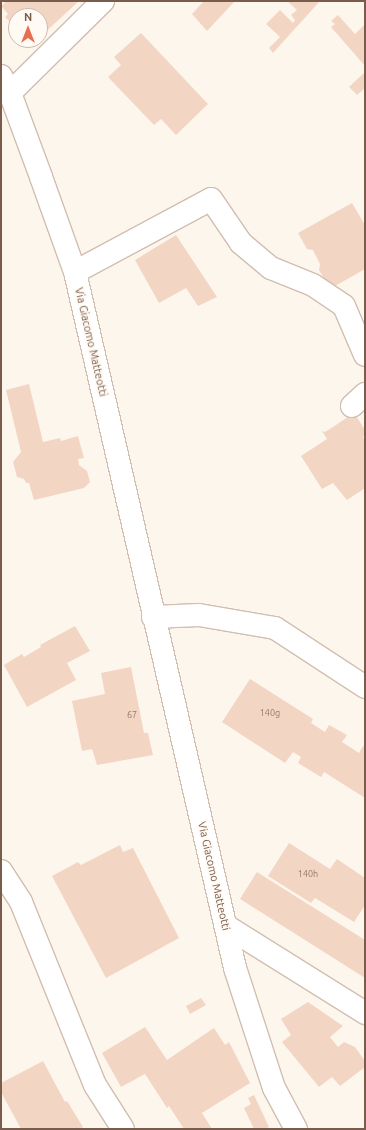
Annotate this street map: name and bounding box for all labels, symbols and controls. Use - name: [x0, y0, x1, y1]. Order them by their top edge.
- north arrow: [8, 8, 48, 48]
- text: N: [24, 11, 32, 23]
- street label: Via Giacomo Matteotti: [72, 286, 110, 398]
- house number: 140g: [260, 708, 280, 718]
- house number: 67: [127, 710, 137, 720]
- street label: Via Giacomo Matteotti: [195, 820, 233, 932]
- house number: 140h: [298, 869, 318, 879]

